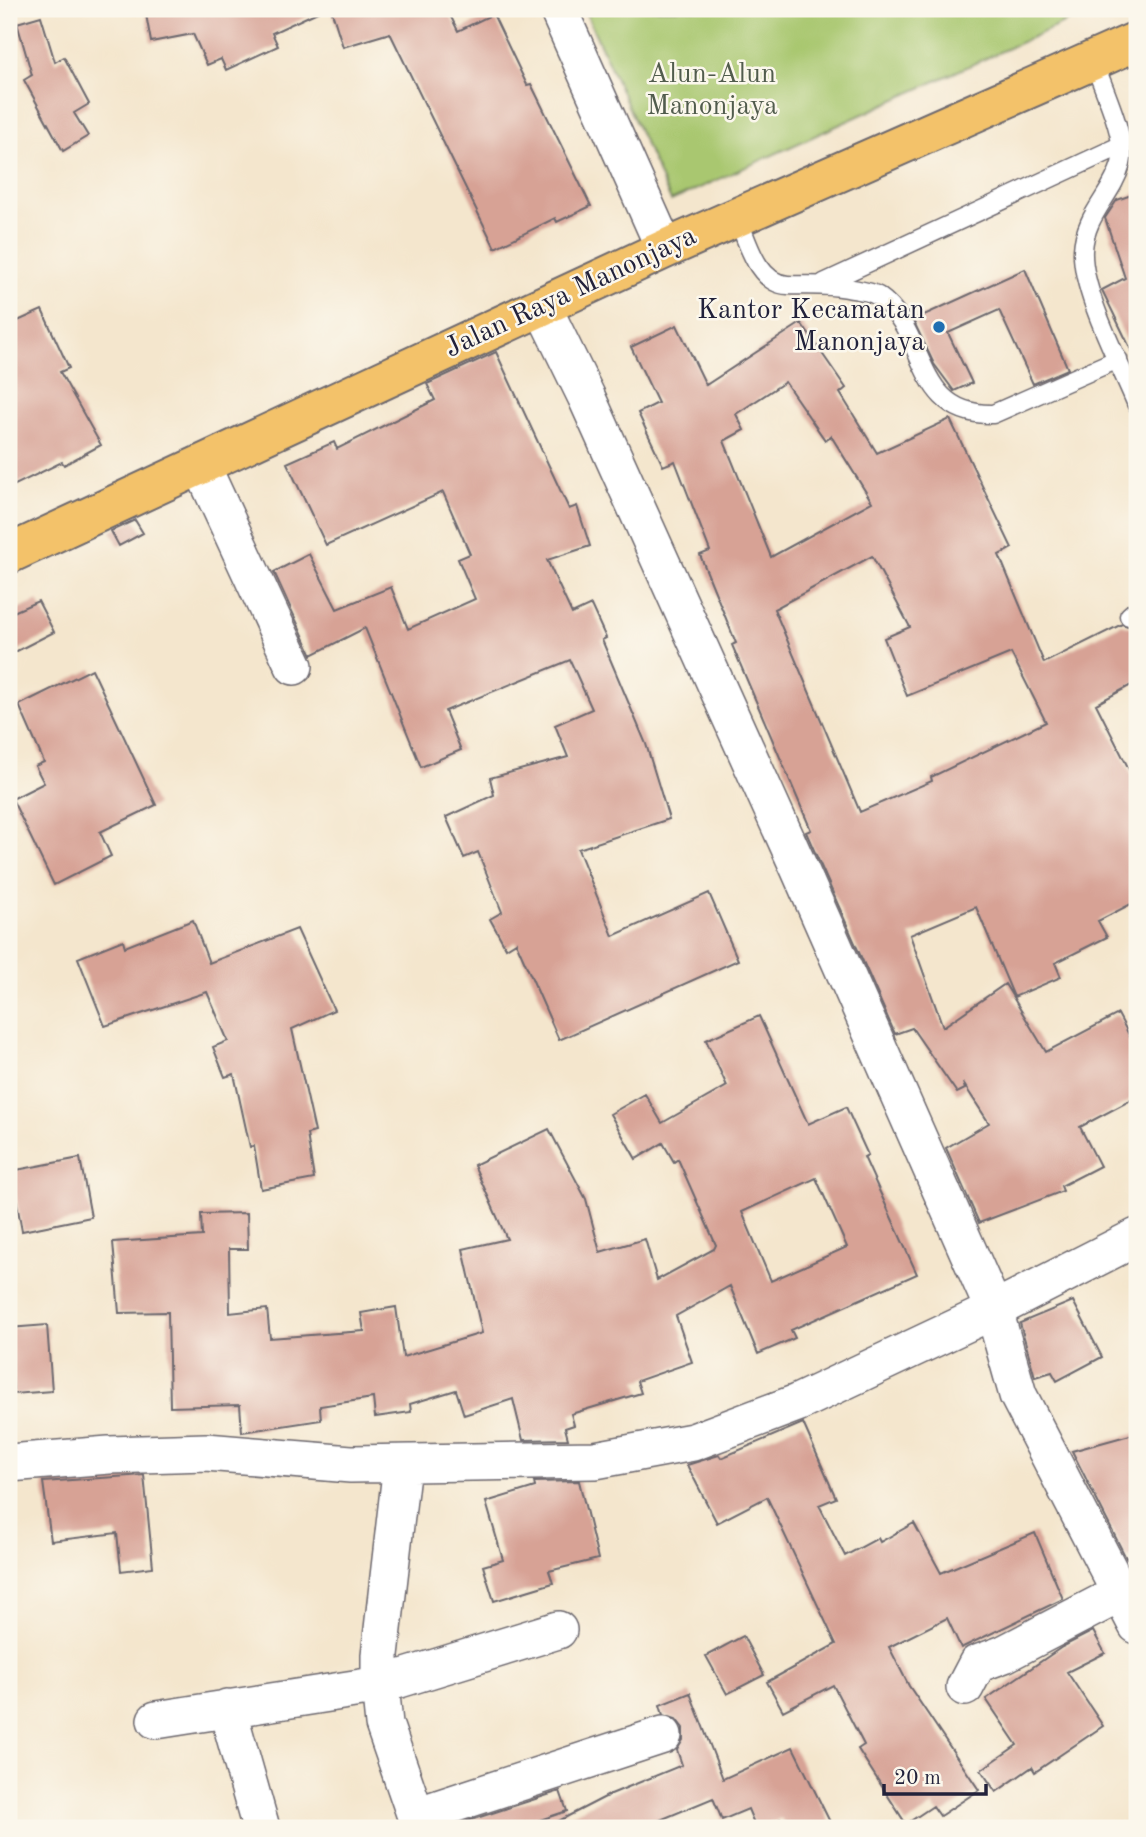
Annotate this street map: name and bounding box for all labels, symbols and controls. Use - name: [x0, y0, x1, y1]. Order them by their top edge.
- park label: Alun-Alun Manonjaya: [646, 61, 778, 121]
- street label: Jalan Raya Manonjaya: [441, 222, 701, 364]
- place label: Kantor Kecamatan Manonjaya: [697, 297, 925, 357]
- marker: Kantor Kecamatan Manonjaya: [931, 319, 947, 335]
- scale bar: [884, 1753, 985, 1797]
- text: 20 m: [894, 1768, 941, 1789]

